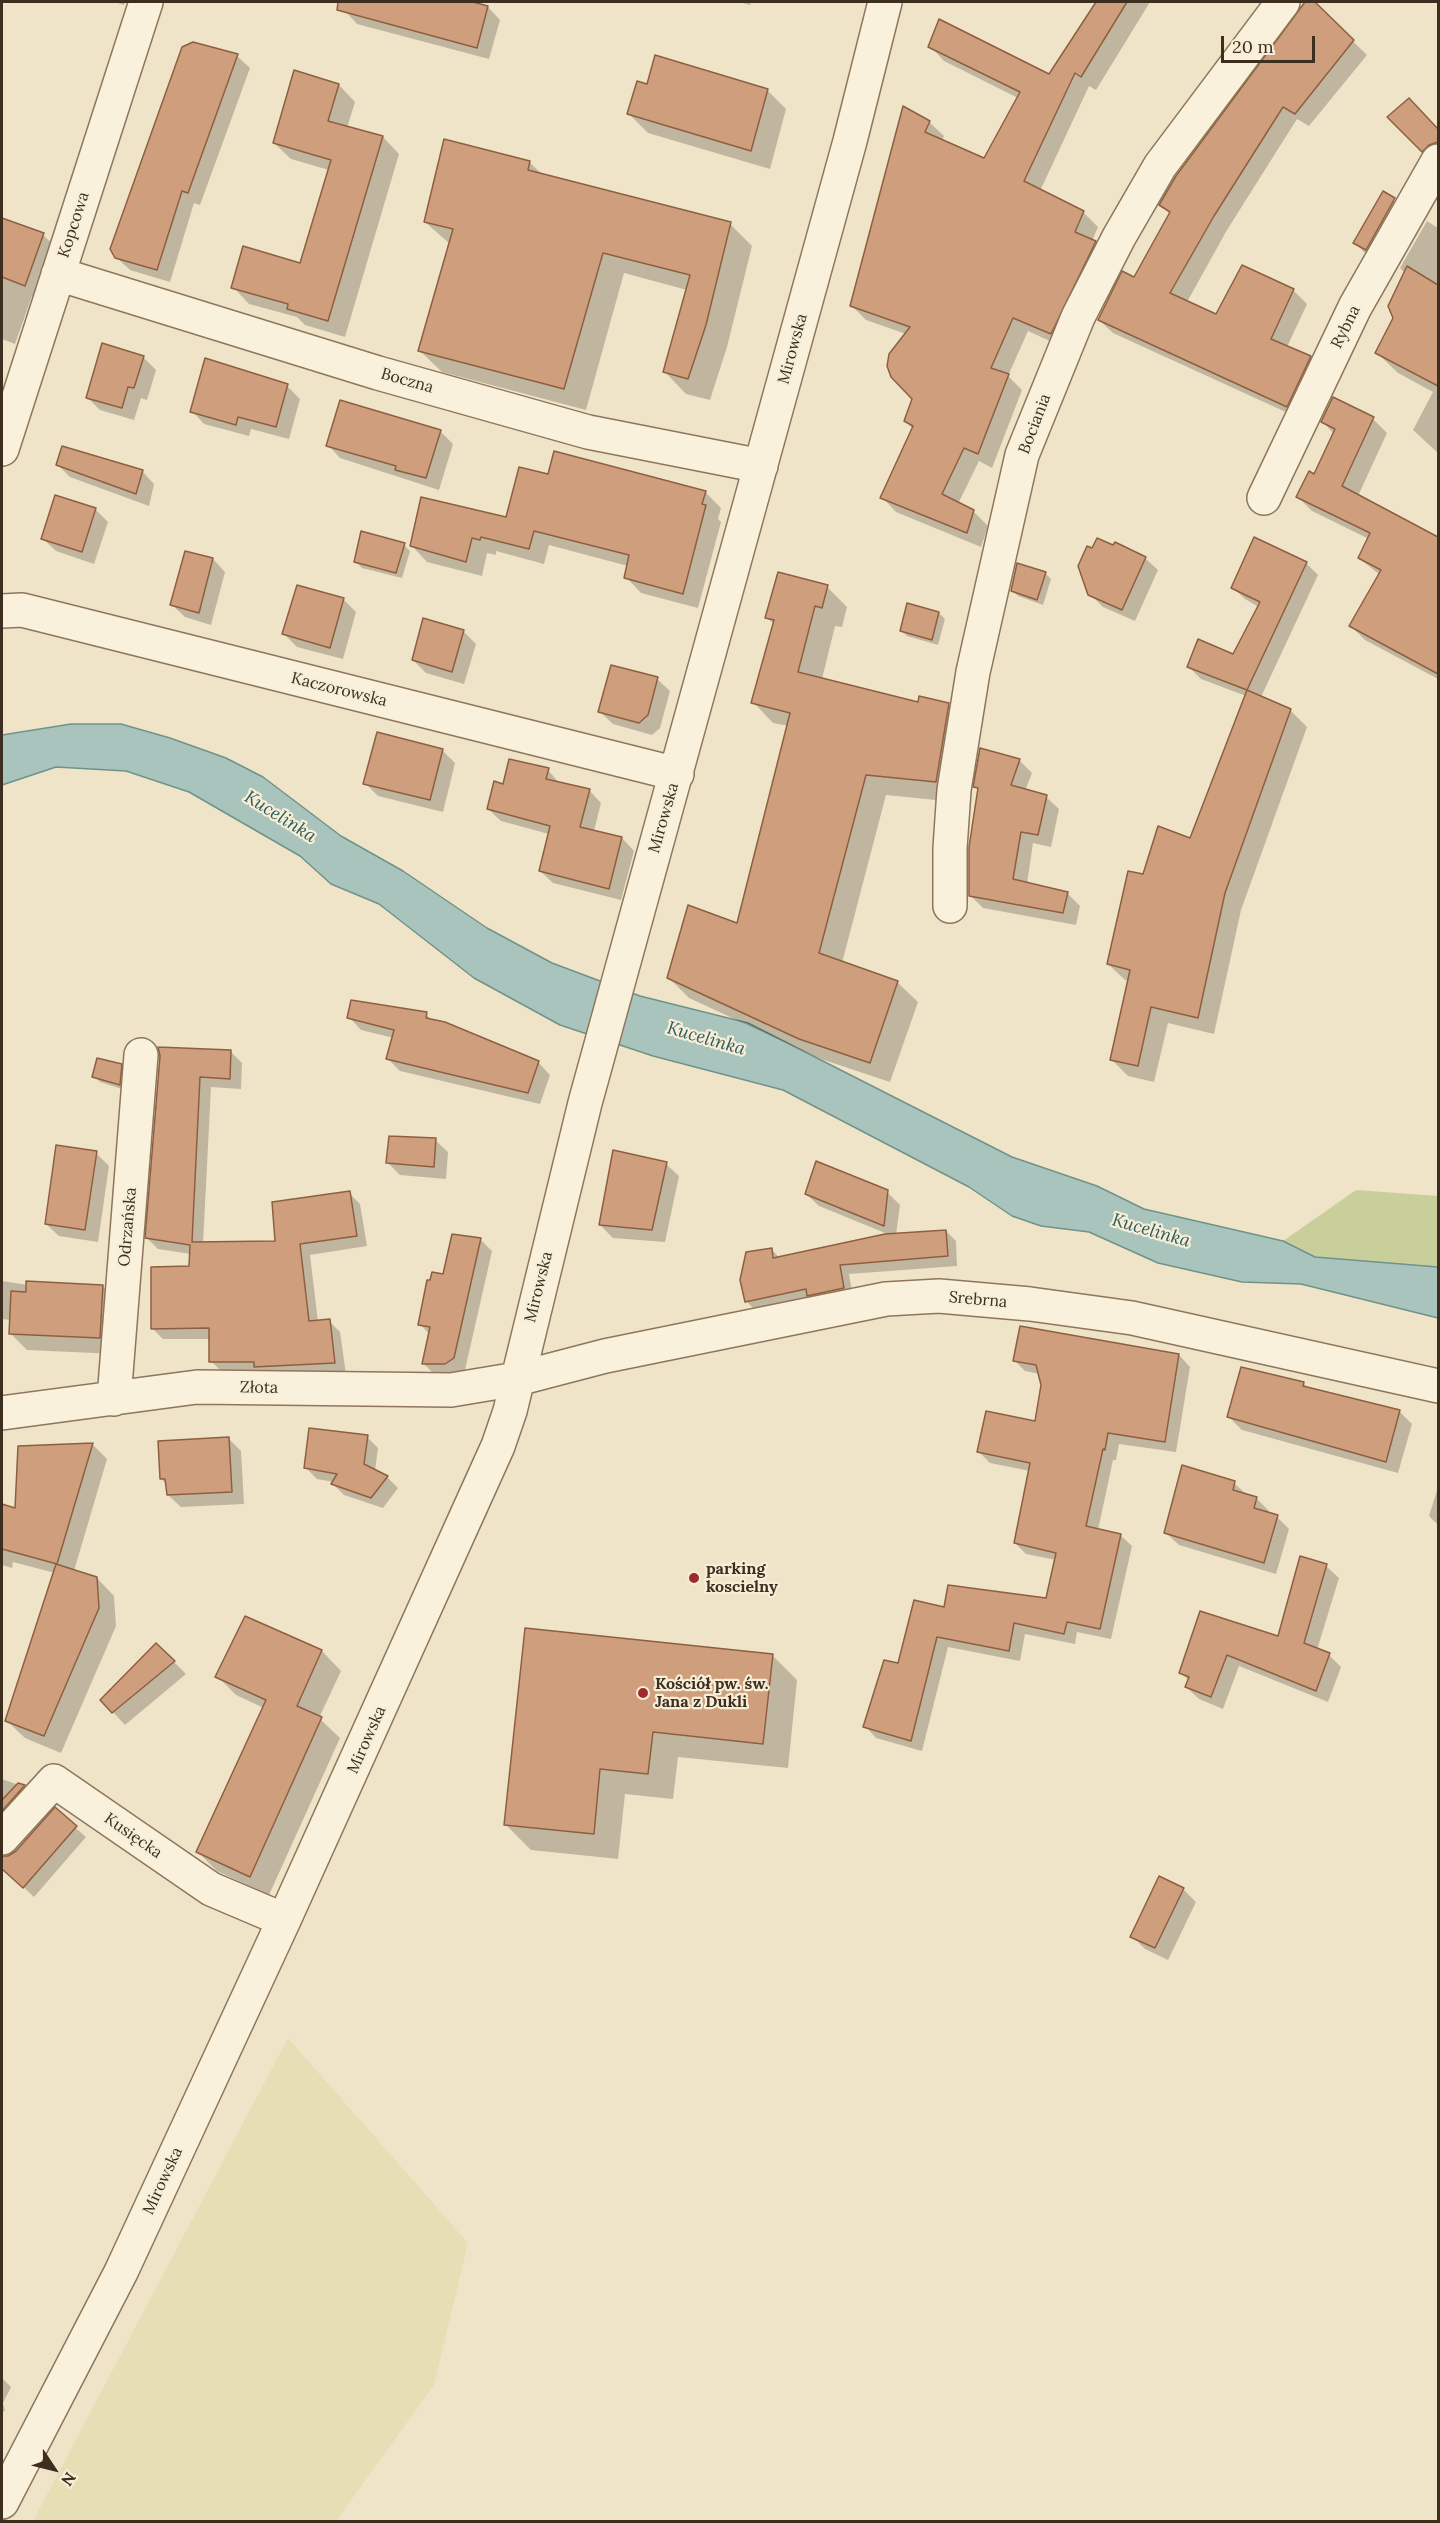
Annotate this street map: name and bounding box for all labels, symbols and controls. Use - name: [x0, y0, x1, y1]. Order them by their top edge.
- scale bar: [1224, 24, 1318, 62]
- text: 20 m: [1232, 35, 1274, 58]
- street label: Kopcowa: [54, 190, 94, 260]
- street label: Rybna: [1327, 302, 1365, 352]
- street label: Mirowska: [774, 312, 812, 386]
- street label: Boczna: [378, 364, 436, 398]
- street label: Bociania: [1015, 391, 1055, 457]
- street label: Kaczorowska: [289, 669, 389, 711]
- street label: Mirowska: [645, 781, 683, 855]
- water label: Kucelinka: [240, 787, 320, 847]
- water label: Kucelinka: [664, 1018, 748, 1060]
- street label: Odrzańska: [115, 1187, 141, 1267]
- water label: Kucelinka: [1109, 1210, 1193, 1252]
- street label: Mirowska: [521, 1250, 557, 1324]
- street label: Srebrna: [948, 1288, 1008, 1312]
- street label: Złota: [240, 1378, 278, 1398]
- place label: parking koscielny: [706, 1559, 778, 1597]
- marker: parking koscielny: [687, 1571, 701, 1585]
- place label: Kościół pw. św. Jana z Dukli: [655, 1674, 768, 1712]
- marker: Kościół pw. św. Jana z Dukli: [636, 1686, 650, 1700]
- street label: Mirowska: [344, 1703, 390, 1777]
- street label: Kusięcka: [100, 1809, 166, 1863]
- street label: Mirowska: [139, 2144, 187, 2218]
- north arrow: [24, 2439, 84, 2499]
- text: N: [57, 2469, 80, 2490]

